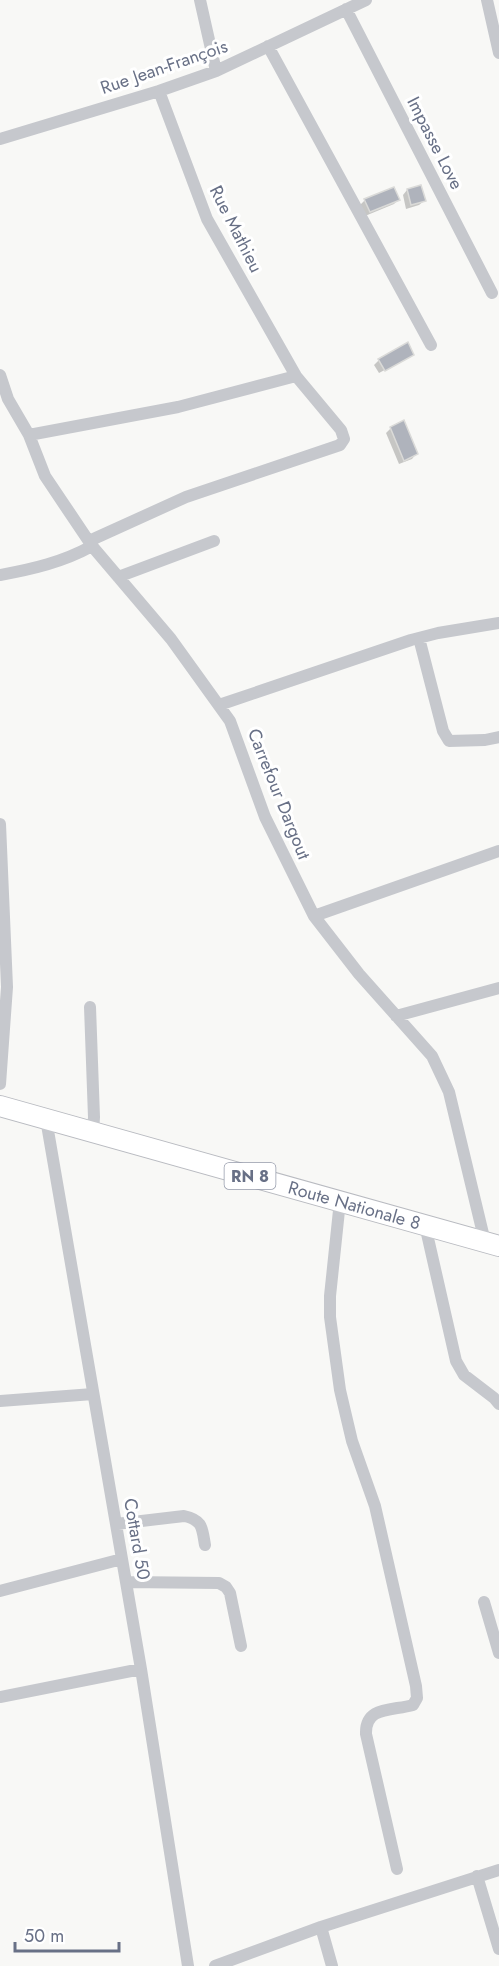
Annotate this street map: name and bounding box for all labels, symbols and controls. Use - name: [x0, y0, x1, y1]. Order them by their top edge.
- street label: Rue Jean-François: [97, 33, 231, 101]
- street label: Impasse Love: [400, 92, 470, 194]
- street label: Rue Mathieu: [203, 181, 269, 277]
- street label: Carrefour Dargout: [241, 725, 317, 864]
- road number: RN 8: [224, 1163, 276, 1189]
- street label: Route Nationale 8: [285, 1174, 424, 1236]
- street label: Cottard 50: [117, 1496, 157, 1582]
- scale bar: [15, 1915, 118, 1953]
- text: 50 m: [24, 1923, 64, 1949]

